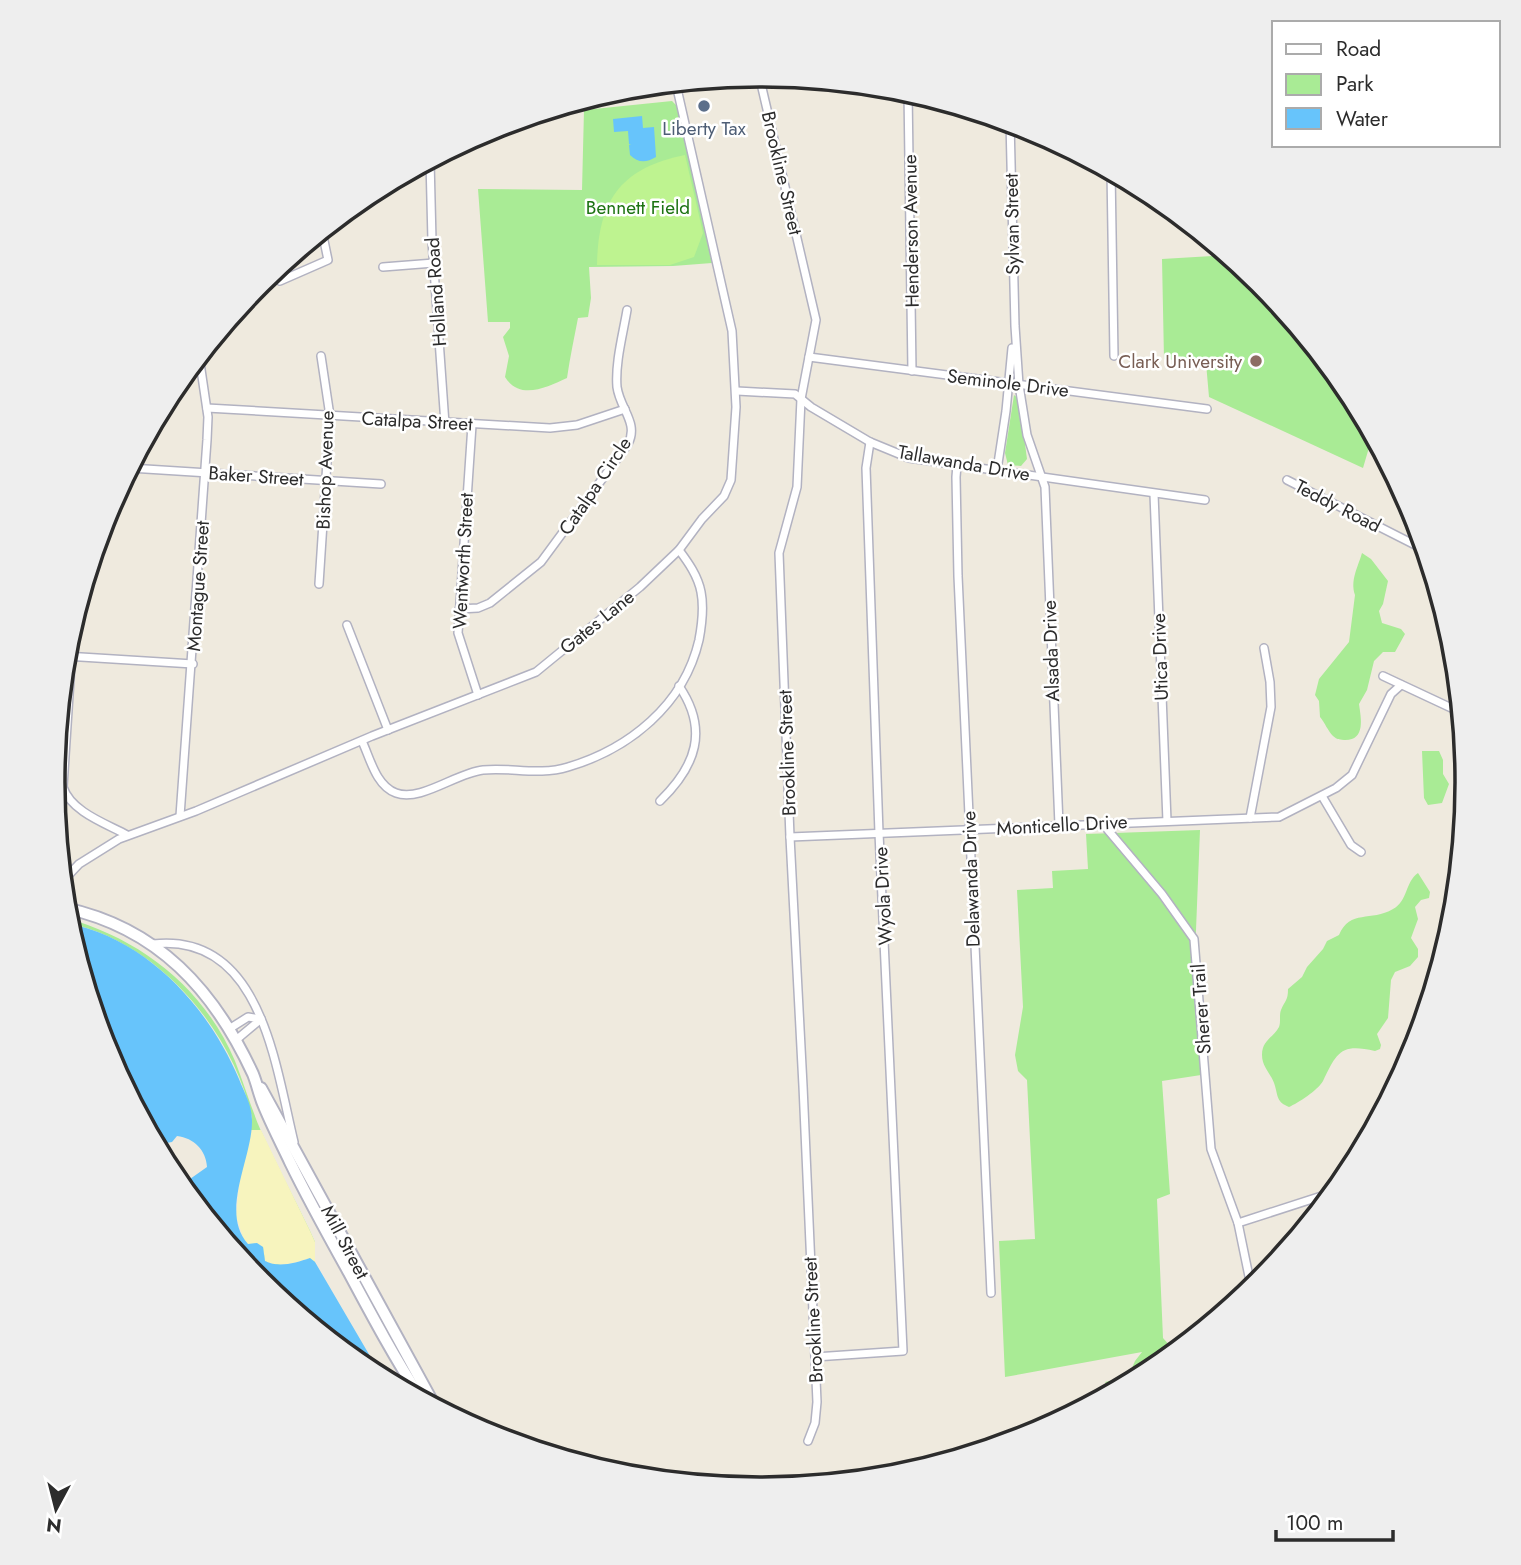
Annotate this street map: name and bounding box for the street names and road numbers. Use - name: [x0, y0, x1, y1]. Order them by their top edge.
- street label: Brookline Street: [755, 109, 809, 238]
- street label: Henderson Avenue: [896, 154, 926, 308]
- street label: Sylvan Street: [998, 173, 1026, 275]
- street label: Holland Road: [419, 237, 453, 347]
- street label: Seminole Drive: [946, 362, 1071, 404]
- street label: Catalpa Street: [361, 405, 474, 437]
- street label: Bishop Avenue: [309, 410, 341, 530]
- street label: Catalpa Circle: [552, 431, 638, 541]
- street label: Tallawanda Drive: [896, 438, 1032, 488]
- street label: Baker Street: [208, 459, 305, 493]
- street label: Teddy Road: [1290, 473, 1386, 539]
- street label: Wentworth Street: [446, 492, 480, 630]
- street label: Montague Street: [180, 519, 216, 652]
- street label: Gates Lane: [554, 583, 640, 661]
- street label: Alsada Drive: [1036, 600, 1066, 702]
- street label: Utica Drive: [1145, 613, 1175, 701]
- street label: Brookline Street: [771, 689, 803, 816]
- street label: Monticello Drive: [996, 808, 1128, 842]
- street label: Delawanda Drive: [955, 810, 987, 947]
- street label: Wyola Drive: [867, 846, 899, 946]
- street label: Sherer Trail: [1184, 963, 1218, 1055]
- street label: Mill Street: [314, 1200, 376, 1284]
- street label: Brookline Street: [796, 1256, 830, 1384]

